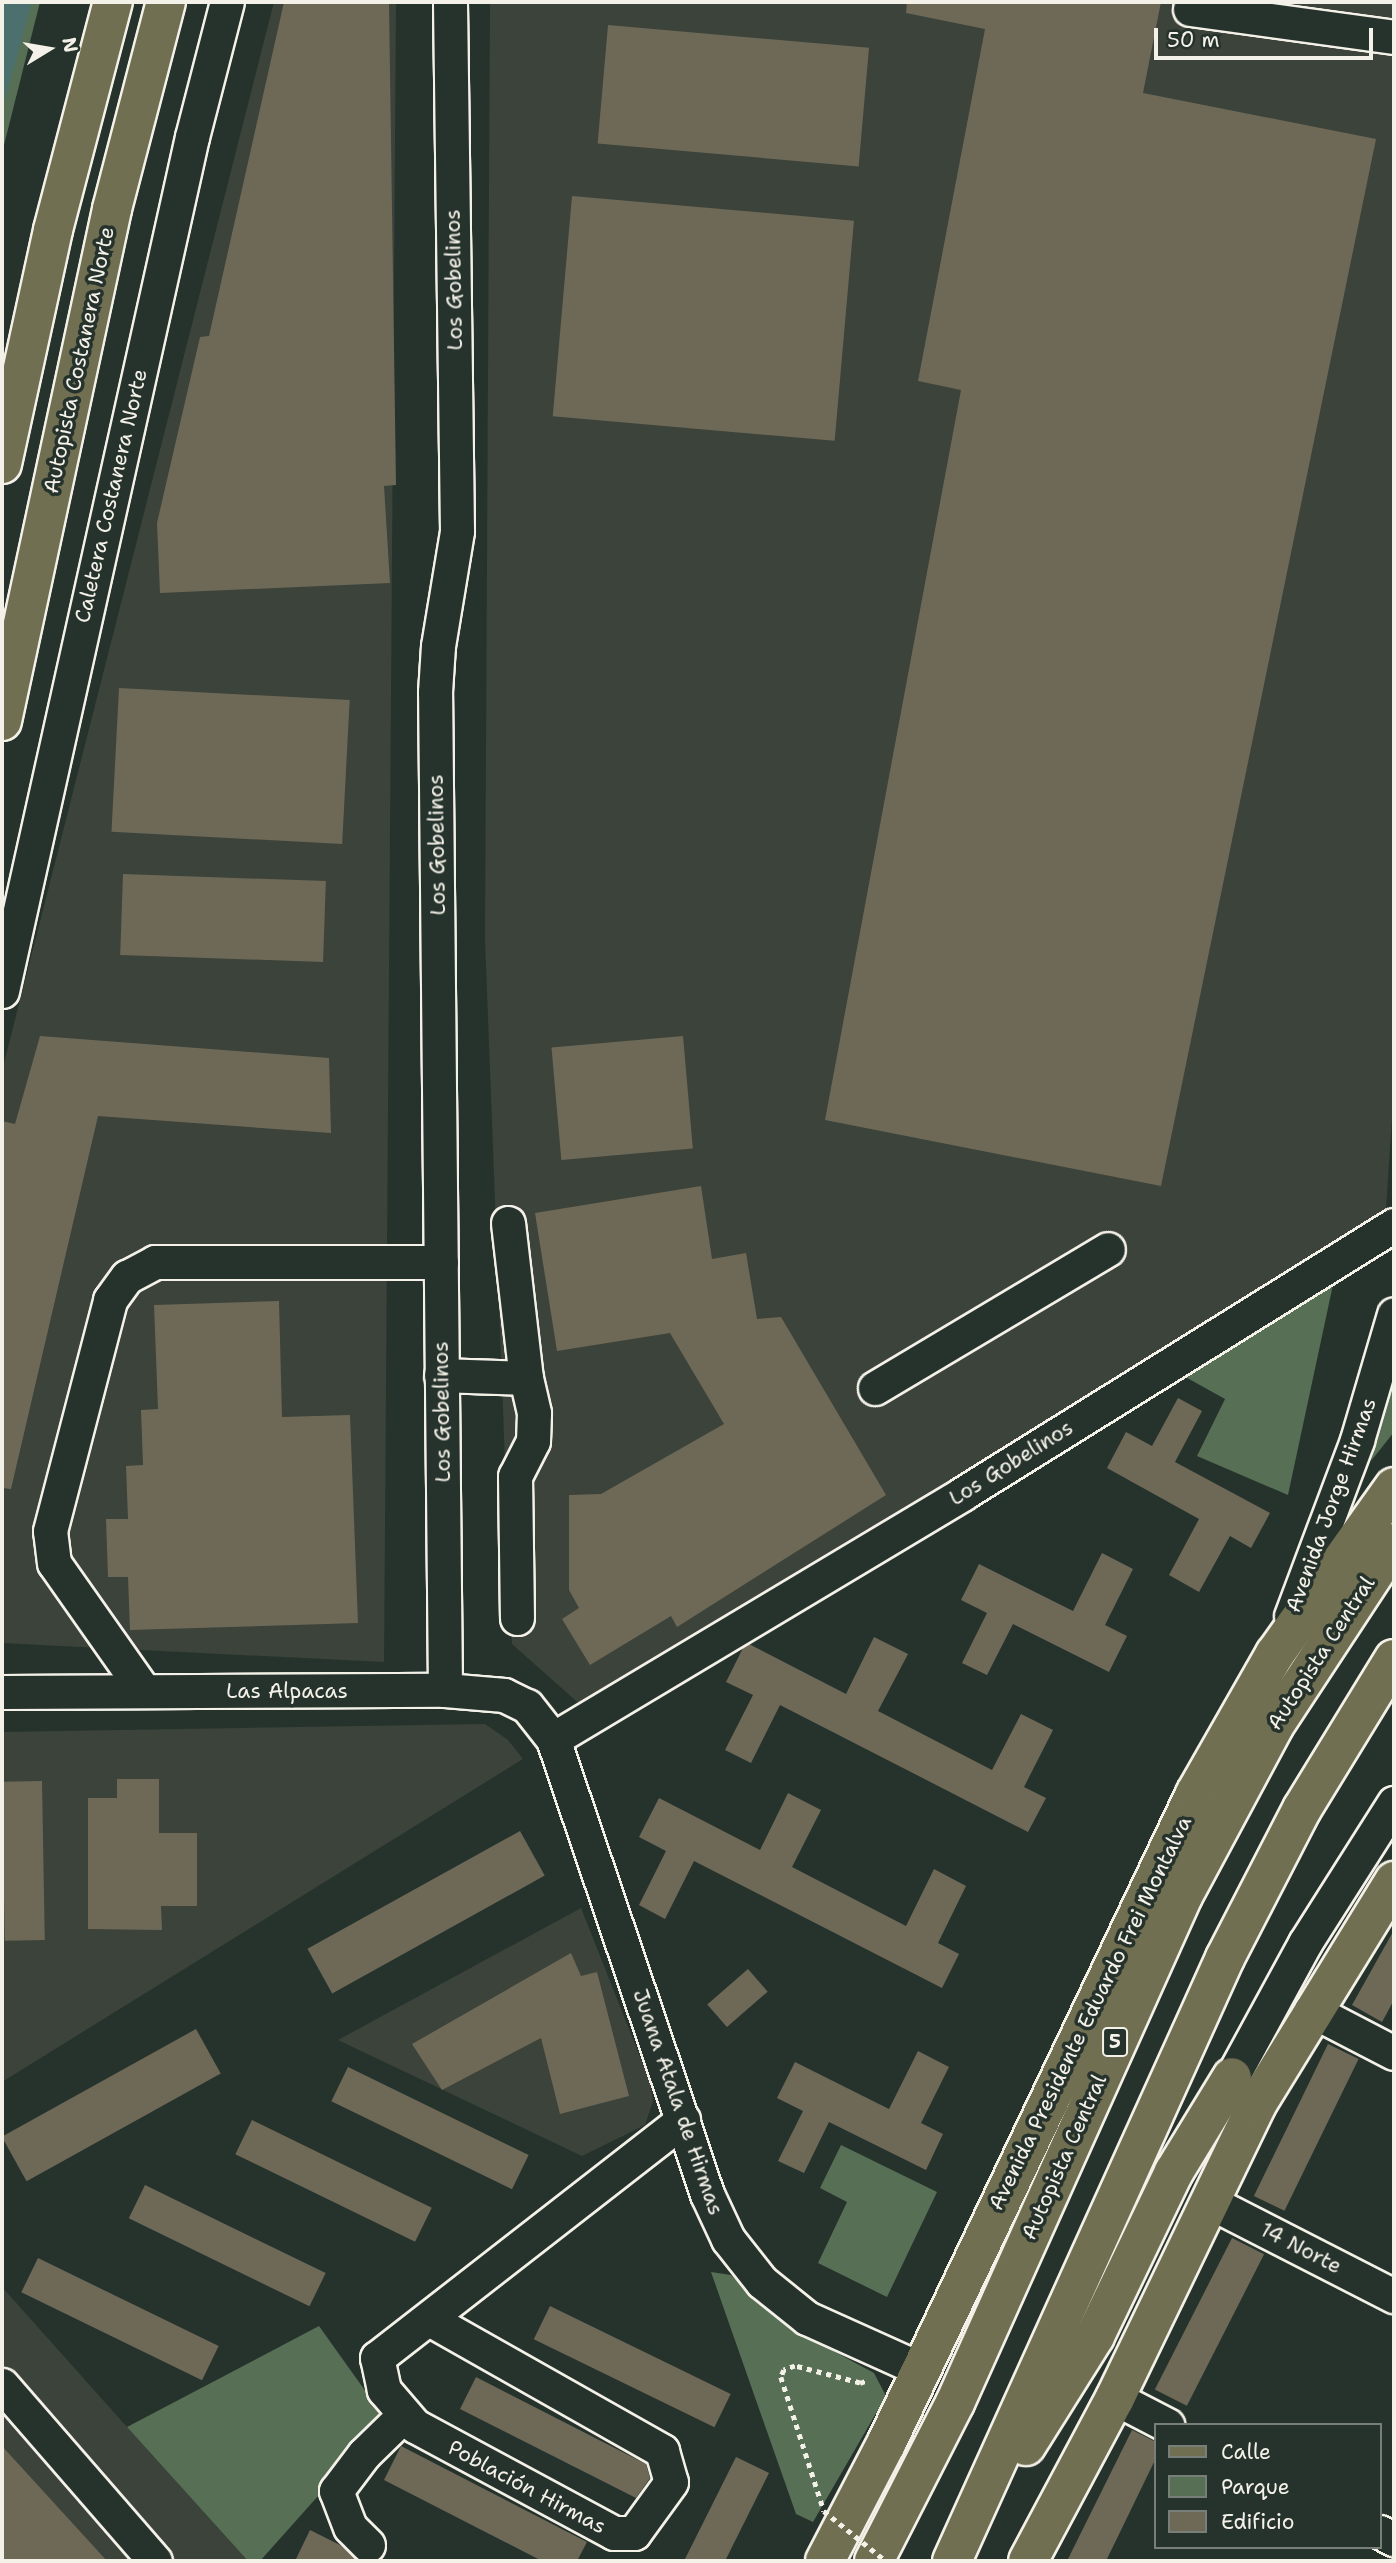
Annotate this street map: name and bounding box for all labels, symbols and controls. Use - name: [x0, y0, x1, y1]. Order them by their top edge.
- north arrow: [14, 14, 84, 84]
- scale bar: [1158, 14, 1377, 58]
- text: 50 m: [1167, 26, 1220, 54]
- text: N: [56, 35, 84, 55]
- street label: Los Gobelinos: [440, 209, 468, 351]
- street label: Autopista Costanera Norte: [38, 224, 120, 496]
- street label: Caletera Costanera Norte: [70, 367, 152, 625]
- street label: Los Gobelinos: [423, 774, 451, 916]
- street label: Los Gobelinos: [428, 1341, 456, 1483]
- street label: Avenida Jorge Hirmas: [1280, 1394, 1382, 1616]
- street label: Los Gobelinos: [945, 1415, 1077, 1511]
- street label: Autopista Central: [1262, 1571, 1380, 1735]
- street label: Las Alpacas: [226, 1678, 348, 1704]
- street label: Avenida Presidente Eduardo Frei Montalva: [983, 1812, 1197, 2214]
- street label: Juana Atala de Hirmas: [627, 1986, 729, 2218]
- road number: 5: [1101, 2026, 1129, 2058]
- street label: Autopista Central: [1016, 2071, 1112, 2243]
- street label: 14 Norte: [1256, 2217, 1346, 2279]
- legend: [1154, 2423, 1382, 2549]
- street label: Población Hirmas: [444, 2435, 610, 2539]
- text: Calle: [1221, 2438, 1271, 2466]
- text: Parque: [1221, 2473, 1290, 2501]
- text: Edificio: [1221, 2508, 1294, 2536]

